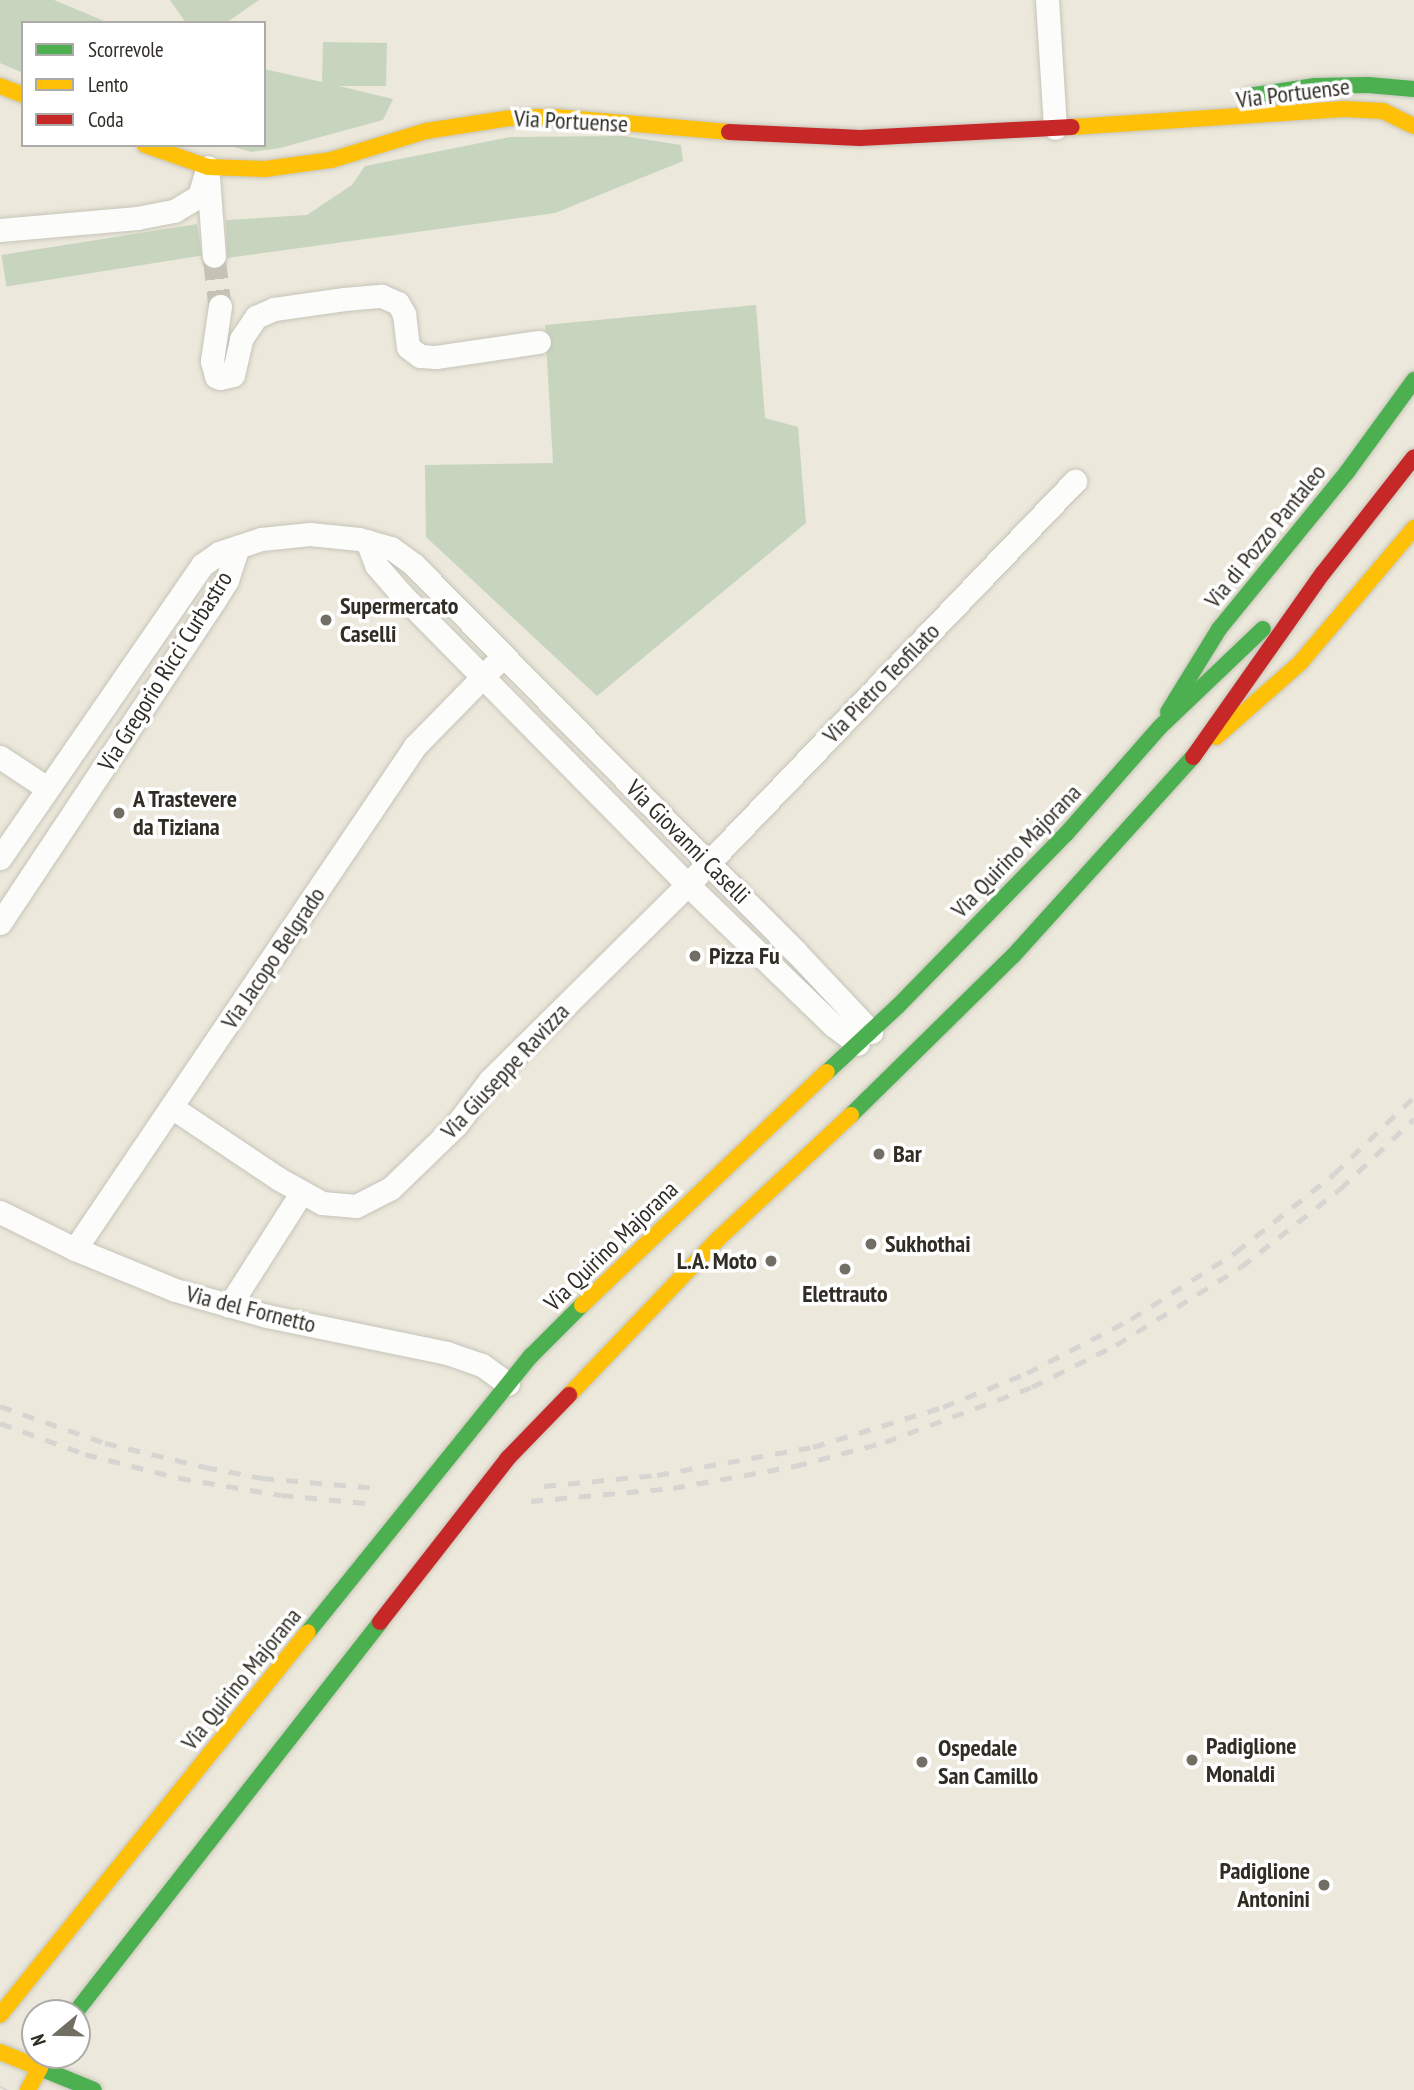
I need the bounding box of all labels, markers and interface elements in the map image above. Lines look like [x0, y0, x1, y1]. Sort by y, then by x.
legend [21, 21, 266, 147]
text: Scorrevole [88, 36, 164, 63]
text: Lento [88, 71, 128, 98]
street label: Via Portuense [1235, 72, 1351, 114]
street label: Via Portuense [513, 104, 629, 138]
text: Coda [88, 106, 124, 133]
street label: Via di Pozzo Pantaleo [1198, 458, 1332, 614]
street label: Via Gregorio Ricci Curbastro [92, 566, 238, 776]
place label: Supermercato Caselli [340, 592, 458, 648]
marker: Supermercato Caselli [318, 612, 334, 628]
street label: Via Pietro Teofilato [816, 617, 946, 749]
street label: Via Giovanni Caselli [620, 774, 756, 910]
street label: Via Quirino Majorana [945, 778, 1087, 924]
place label: A Trastevere da Tiziana [133, 785, 239, 841]
marker: A Trastevere da Tiziana [111, 805, 127, 821]
street label: Via Jacopo Belgrado [215, 882, 331, 1034]
place label: Pizza Fu [709, 942, 780, 970]
marker: Pizza Fu [687, 948, 703, 964]
street label: Via Giuseppe Ravizza [435, 997, 575, 1145]
place label: Bar [893, 1140, 922, 1168]
marker: Bar [871, 1146, 887, 1162]
street label: Via Quirino Majorana [538, 1175, 684, 1317]
place label: Sukhothai [885, 1230, 971, 1258]
marker: Sukhothai [863, 1236, 879, 1252]
place label: L.A. Moto [675, 1247, 757, 1275]
marker: L.A. Moto [763, 1253, 779, 1269]
marker: Elettrauto [837, 1261, 853, 1277]
street label: Via del Fornetto [183, 1279, 319, 1339]
place label: Elettrauto [802, 1280, 888, 1308]
street label: Via Quirino Majorana [175, 1602, 307, 1756]
place label: Padiglione Monaldi [1206, 1732, 1296, 1788]
place label: Ospedale San Camillo [938, 1734, 1038, 1790]
marker: Ospedale San Camillo [912, 1752, 932, 1772]
marker: Padiglione Monaldi [1184, 1752, 1200, 1768]
place label: Padiglione Antonini [1220, 1857, 1310, 1913]
marker: Padiglione Antonini [1316, 1877, 1332, 1893]
north arrow [21, 1999, 91, 2069]
text: N [25, 2031, 51, 2049]

